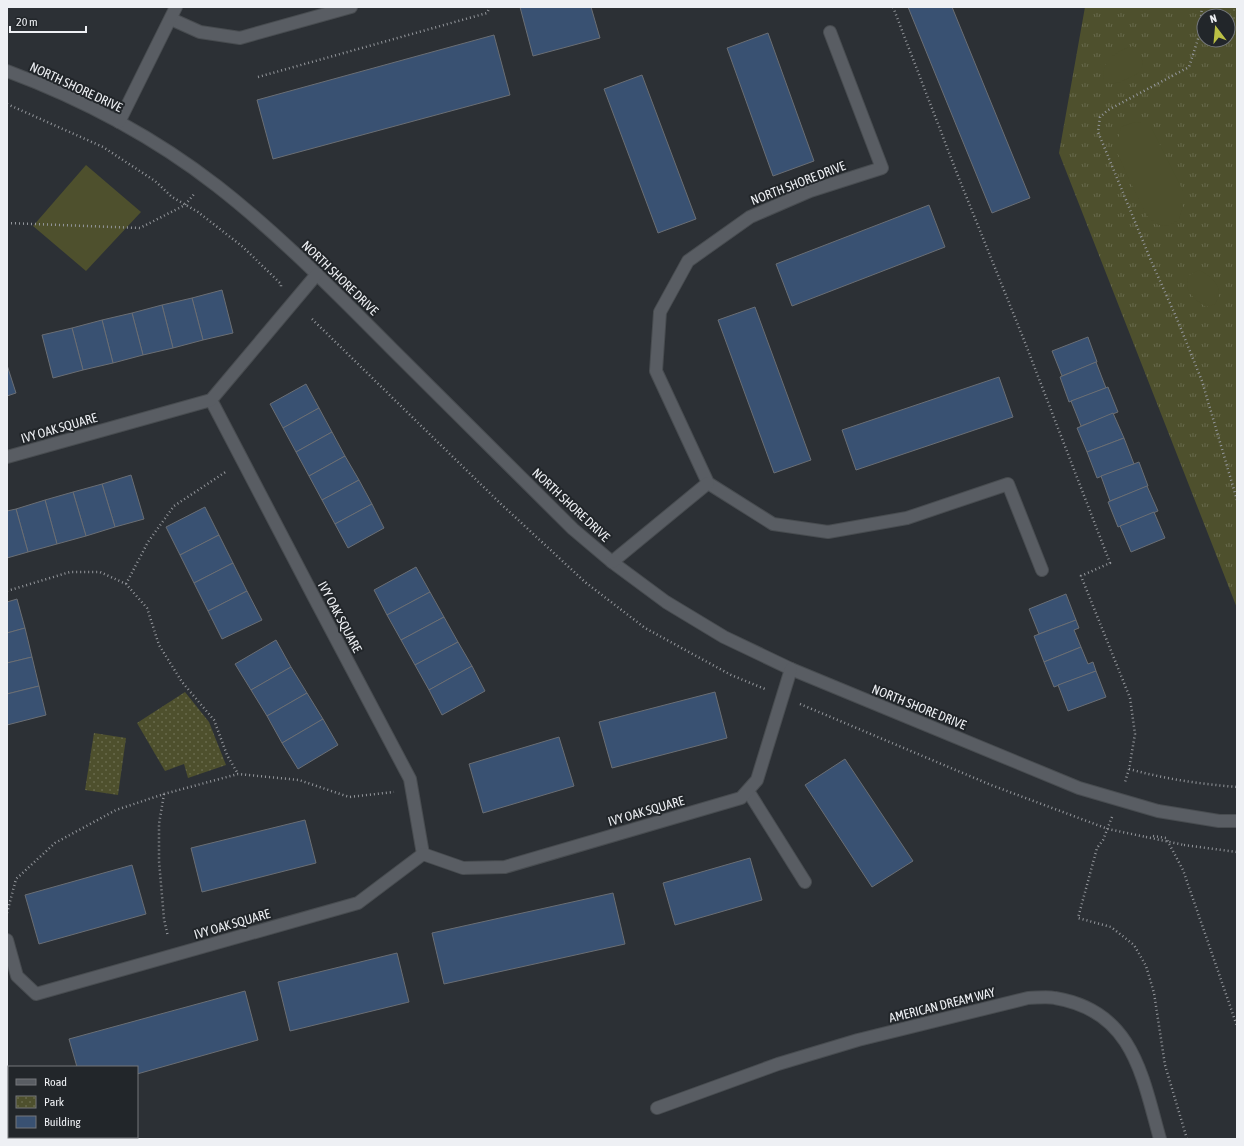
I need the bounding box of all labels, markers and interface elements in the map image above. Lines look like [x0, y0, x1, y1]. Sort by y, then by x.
scale bar [10, 8, 86, 34]
north arrow [1196, 8, 1236, 48]
text: N [1208, 12, 1218, 25]
text: 20 m [16, 15, 38, 29]
street label: NORTH SHORE DRIVE [27, 59, 125, 115]
street label: NORTH SHORE DRIVE [749, 158, 848, 208]
street label: NORTH SHORE DRIVE [299, 238, 382, 319]
street label: IVY OAK SQUARE [19, 410, 99, 446]
street label: NORTH SHORE DRIVE [529, 465, 613, 545]
street label: IVY OAK SQUARE [315, 579, 365, 656]
street label: NORTH SHORE DRIVE [870, 681, 969, 733]
street label: IVY OAK SQUARE [606, 793, 686, 829]
street label: IVY OAK SQUARE [192, 906, 272, 942]
street label: AMERICAN DREAM WAY [887, 984, 997, 1025]
legend [8, 1066, 138, 1138]
text: Road [44, 1075, 67, 1089]
text: Park [44, 1095, 65, 1109]
text: Building [44, 1115, 82, 1129]

